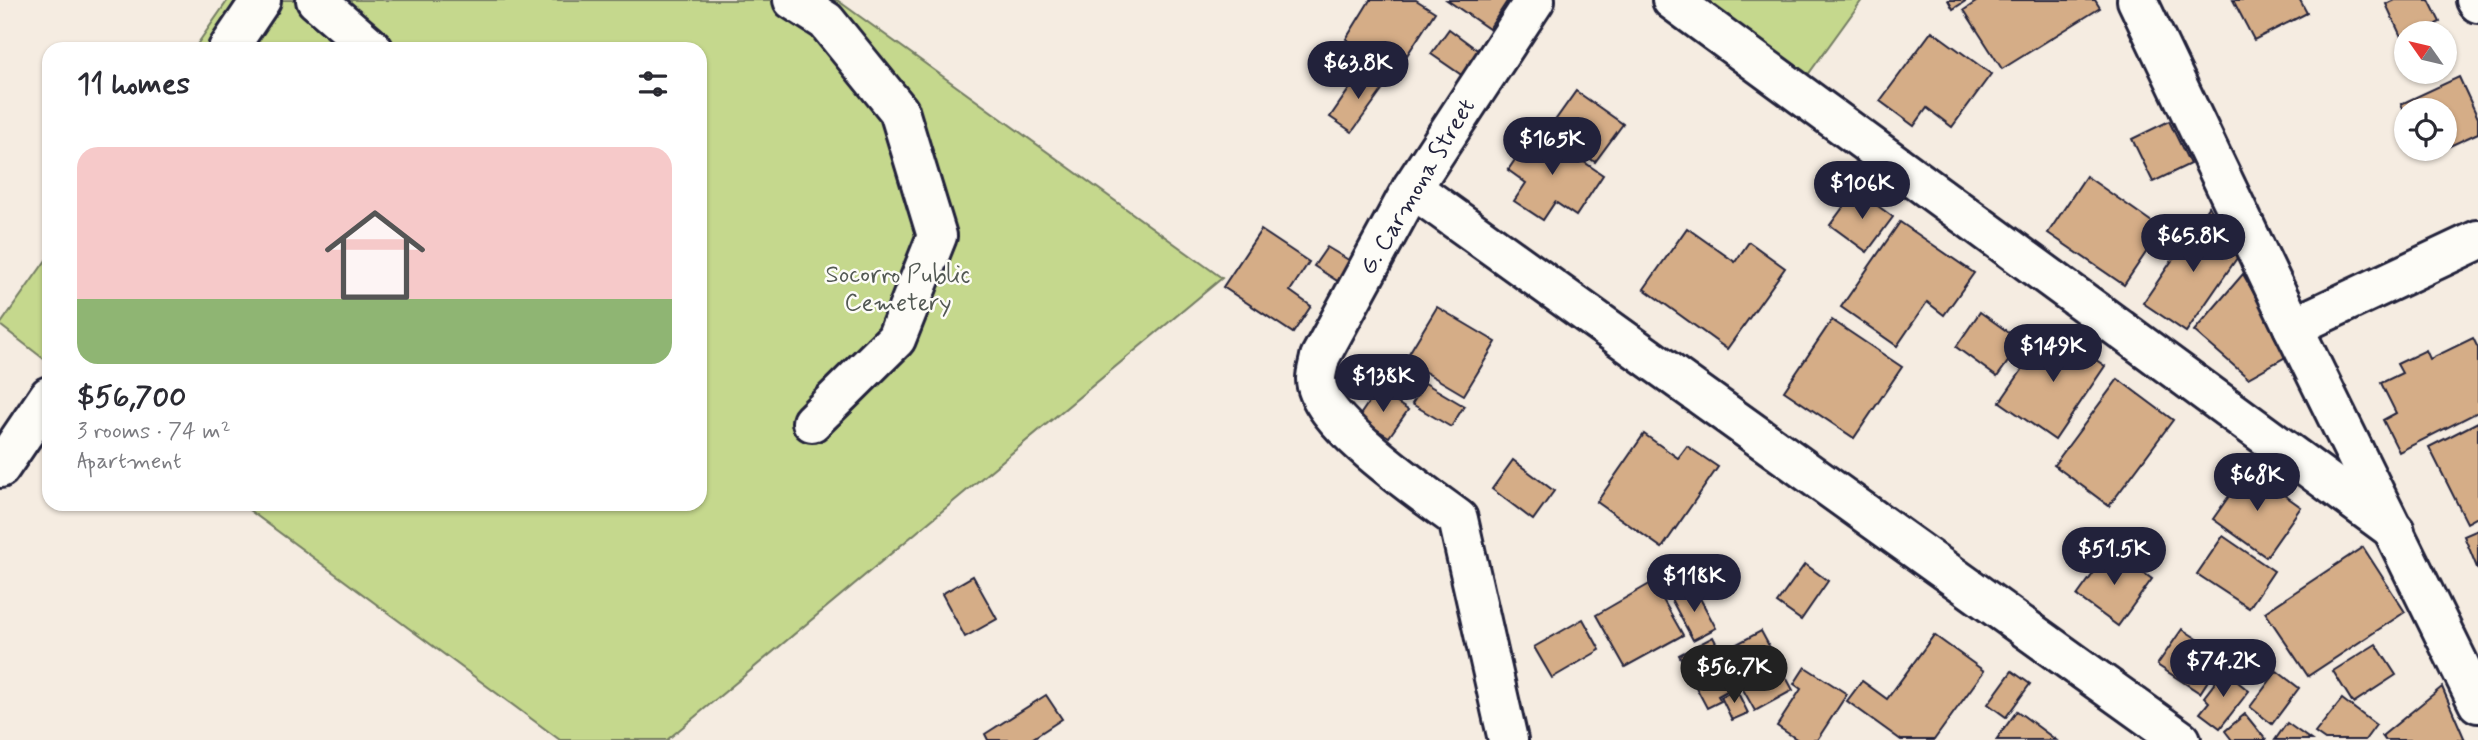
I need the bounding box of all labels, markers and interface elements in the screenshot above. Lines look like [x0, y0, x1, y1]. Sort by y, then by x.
north arrow [2394, 21, 2457, 84]
map controls [2394, 21, 2457, 161]
pin: $63.8K [1301, 42, 1415, 101]
text: $63.8K [1323, 49, 1393, 79]
text: 11 homes [77, 65, 190, 104]
icon: filters [634, 65, 672, 103]
street label: G. Carmona Street [1353, 93, 1483, 281]
button: locate [2394, 98, 2457, 161]
pin: $165K [1503, 118, 1601, 177]
text: $165K [1519, 125, 1585, 155]
pin: $106K [1813, 162, 1911, 221]
text: $106K [1830, 169, 1894, 199]
icon: home [312, 192, 438, 318]
pin: $65.8K [2136, 215, 2250, 274]
text: $65.8K [2157, 222, 2229, 252]
park label: Socorro Public Cemetery [826, 260, 971, 319]
pin: $149K [2004, 324, 2102, 384]
text: $149K [2020, 332, 2086, 362]
pin: $138K [1334, 354, 1432, 414]
text: $138K [1352, 362, 1414, 392]
text: $56,700 [77, 378, 186, 417]
text: 3 rooms · 74 m² [77, 417, 231, 447]
text: Apartment [77, 447, 182, 477]
pin: $68K [2216, 454, 2298, 513]
text: $68K [2230, 461, 2284, 491]
pin: $51.5K [2057, 528, 2171, 587]
text: $51.5K [2078, 535, 2150, 565]
pin: $118K [1645, 554, 1743, 614]
text: $118K [1663, 562, 1725, 592]
pin: $74.2K [2166, 640, 2280, 699]
pin: $56.7K [1677, 646, 1791, 705]
text: $74.2K [2186, 647, 2260, 677]
text: $56.7K [1696, 653, 1772, 683]

